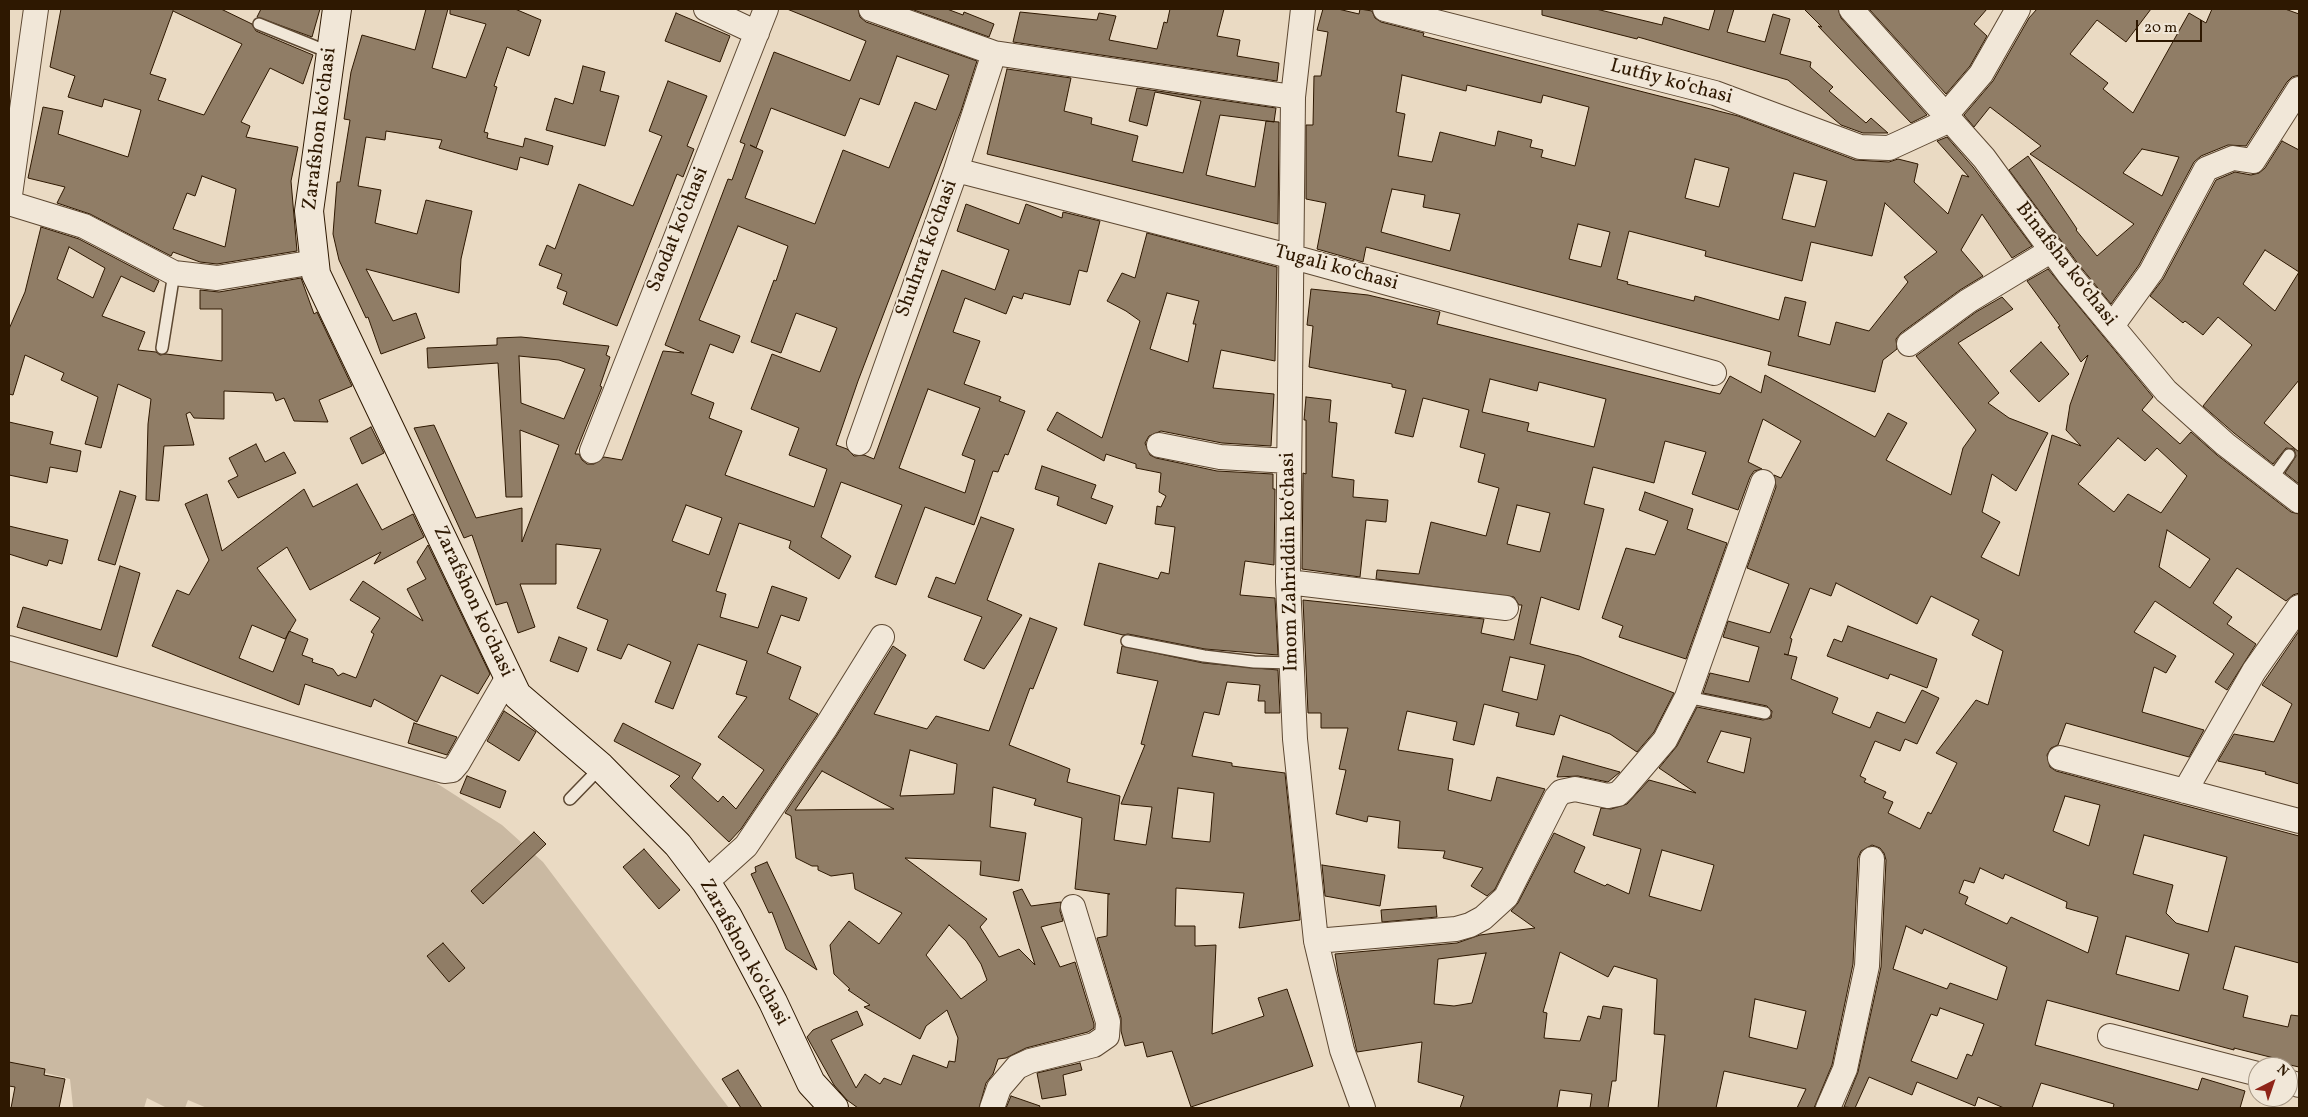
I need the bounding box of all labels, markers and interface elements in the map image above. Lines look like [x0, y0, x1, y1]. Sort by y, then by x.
scale bar [2138, 10, 2204, 42]
text: 20 m [2144, 18, 2177, 39]
street label: Zarafshon koʻchasi [299, 46, 343, 212]
street label: Lutfiy koʻchasi [1607, 55, 1735, 111]
street label: Saodat koʻchasi [643, 164, 715, 296]
street label: Shuhrat koʻchasi [892, 177, 964, 321]
street label: Binafsha koʻchasi [2009, 198, 2121, 332]
street label: Tugali koʻchasi [1271, 241, 1401, 297]
street label: Imom Zahriddin koʻchasi [1277, 452, 1305, 672]
street label: Zarafshon koʻchasi [426, 523, 518, 681]
street label: Zarafshon koʻchasi [693, 875, 793, 1031]
north arrow [2248, 1057, 2298, 1107]
text: N [2272, 1061, 2293, 1082]

